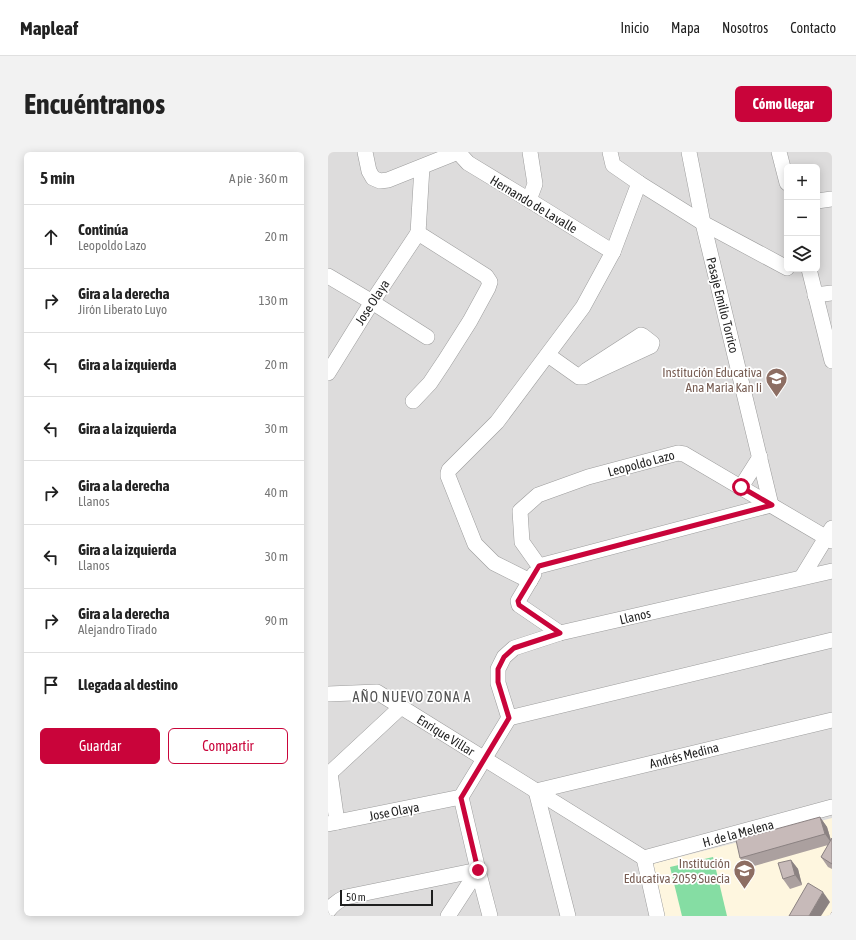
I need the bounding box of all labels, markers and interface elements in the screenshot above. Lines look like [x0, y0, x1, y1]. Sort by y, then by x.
text: Mapleaf [20, 17, 78, 39]
text: Inicio [620, 20, 649, 36]
text: Mapa [671, 20, 700, 36]
text: Nosotros [722, 20, 768, 36]
text: Contacto [790, 20, 836, 36]
button: Cómo llegar [735, 86, 832, 122]
text: Encuéntranos [24, 88, 165, 120]
map controls [784, 164, 820, 272]
button: + [784, 164, 820, 200]
text: 5 min [40, 168, 75, 188]
text: A pie · 360 m [229, 171, 288, 186]
street label: Hernando de Lavalle [488, 173, 580, 236]
button: − [784, 200, 820, 236]
text: Continúa [78, 221, 128, 238]
icon: ahead [40, 226, 62, 248]
text: 20 m [265, 229, 288, 244]
button: layers [784, 236, 820, 272]
text: Leopoldo Lazo [78, 238, 146, 253]
street label: Pasaje Emilio Torrico [703, 256, 742, 355]
street label: Jose Olaya [352, 277, 393, 328]
text: Gira a la derecha [78, 285, 169, 302]
icon: right [40, 290, 62, 312]
text: 130 m [259, 293, 288, 308]
text: Jirón Liberato Luyo [78, 302, 167, 317]
icon: left [40, 354, 62, 376]
text: Gira a la izquierda [78, 356, 176, 373]
text: 20 m [265, 357, 288, 372]
place label: Institución Educativa Ana Maria Kan Ii [662, 365, 762, 395]
school or university icon: Institución Educativa Ana Maria Kan Ii [764, 366, 790, 399]
icon: left [40, 418, 62, 440]
text: Gira a la izquierda [78, 420, 176, 437]
text: 30 m [265, 421, 288, 436]
street label: Leopoldo Lazo [606, 447, 676, 480]
text: Gira a la derecha [78, 477, 169, 494]
route start [732, 478, 750, 496]
icon: right [40, 482, 62, 504]
text: 40 m [265, 485, 288, 500]
text: Llanos [78, 494, 110, 509]
text: Gira a la izquierda [78, 541, 176, 558]
icon: left [40, 546, 62, 568]
text: 30 m [265, 549, 288, 564]
text: Llanos [78, 558, 110, 573]
text: Gira a la derecha [78, 605, 169, 622]
street label: Llanos [618, 606, 653, 627]
icon: right [40, 610, 62, 632]
text: 90 m [265, 613, 288, 628]
text: Alejandro Tirado [78, 622, 157, 637]
icon: arrive [40, 674, 62, 696]
text: Llegada al destino [78, 676, 178, 693]
district label: AÑO NUEVO ZONA A [353, 689, 471, 705]
street label: Enrique Villar [414, 712, 477, 759]
button: Guardar [40, 728, 160, 764]
button: Compartir [168, 728, 288, 764]
street label: Andrés Medina [648, 740, 720, 771]
street label: Jose Olaya [368, 799, 421, 824]
street label: H. de la Melena [701, 817, 775, 850]
place label: Institución Educativa 2059 Suecia [624, 856, 730, 886]
school or university icon: Institución Educativa 2059 Suecia [732, 857, 758, 890]
route end [469, 861, 487, 879]
scale bar [340, 888, 433, 907]
text: 50 m [346, 891, 366, 903]

